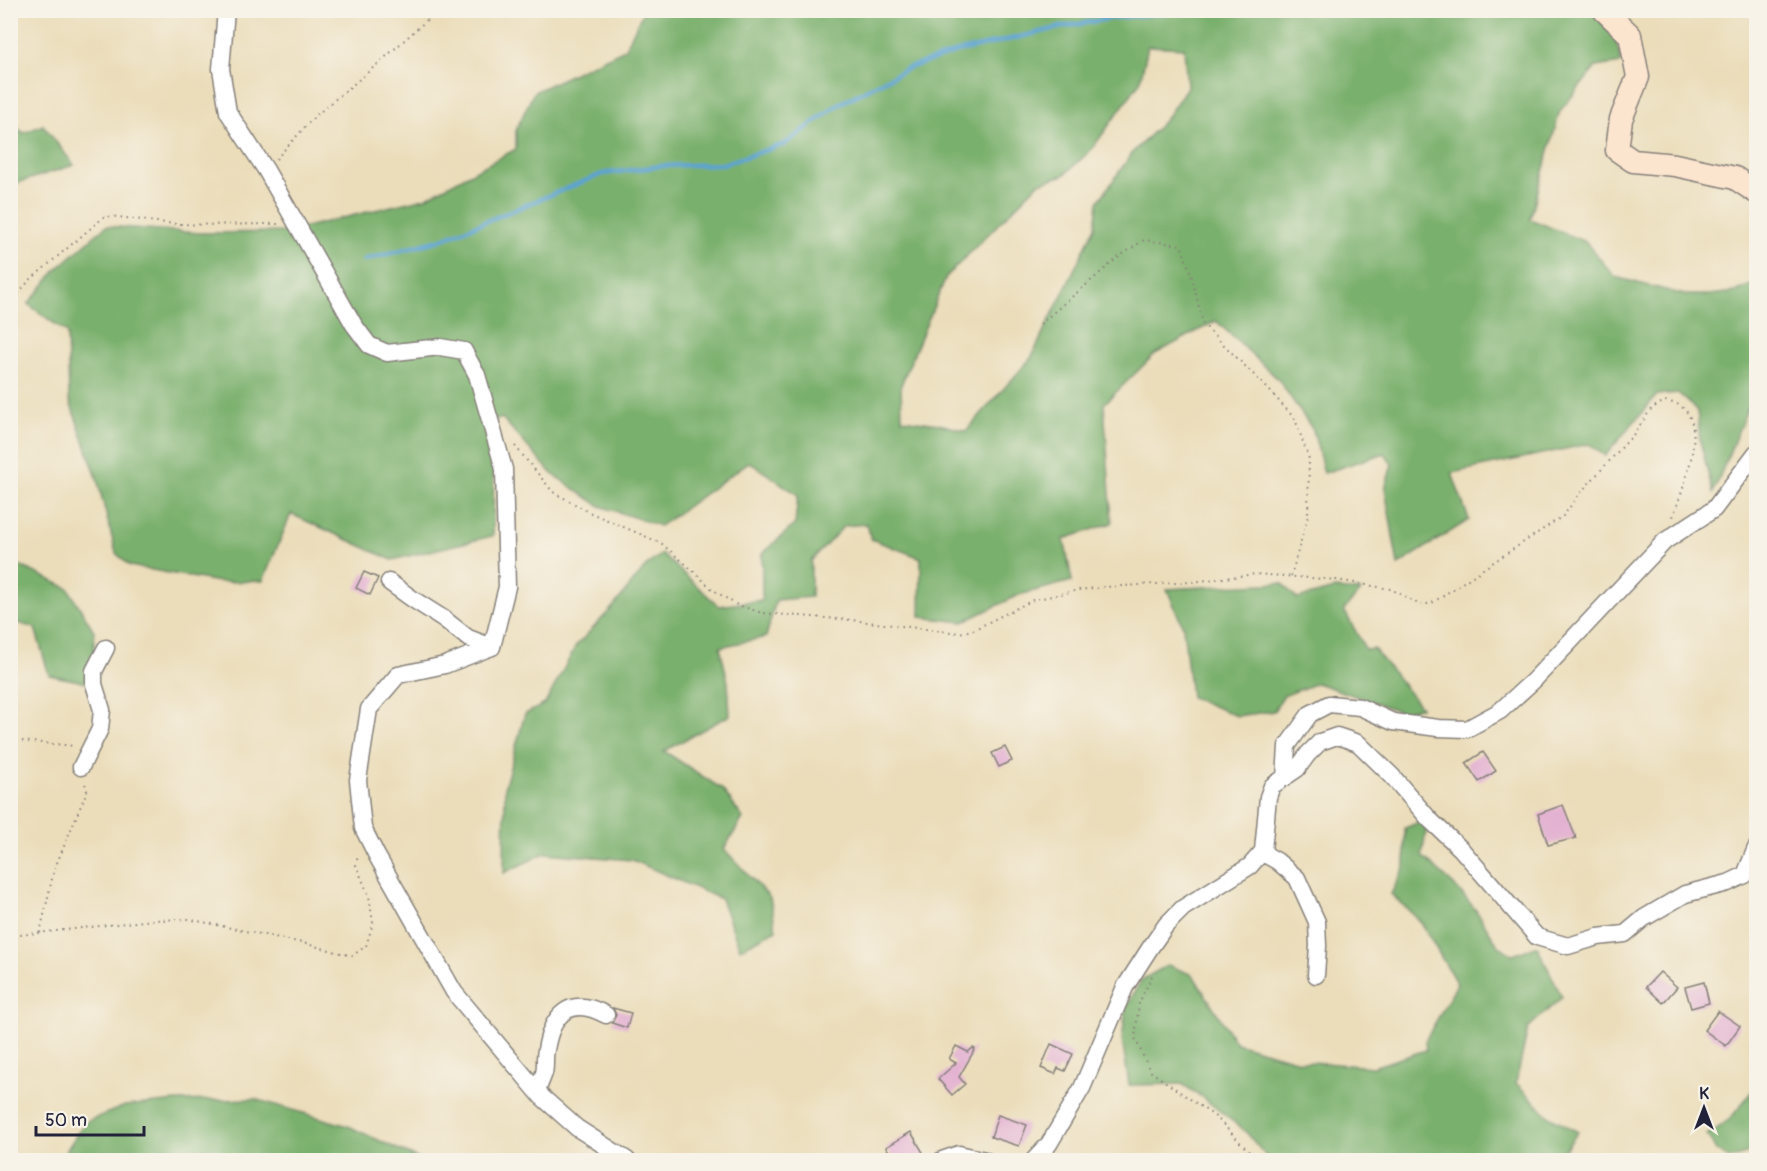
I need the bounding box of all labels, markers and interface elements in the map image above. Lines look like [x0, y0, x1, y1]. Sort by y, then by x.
north arrow [1674, 1078, 1734, 1138]
text: K [1699, 1084, 1709, 1104]
scale bar [36, 1099, 144, 1137]
text: 50 m [45, 1109, 87, 1132]

